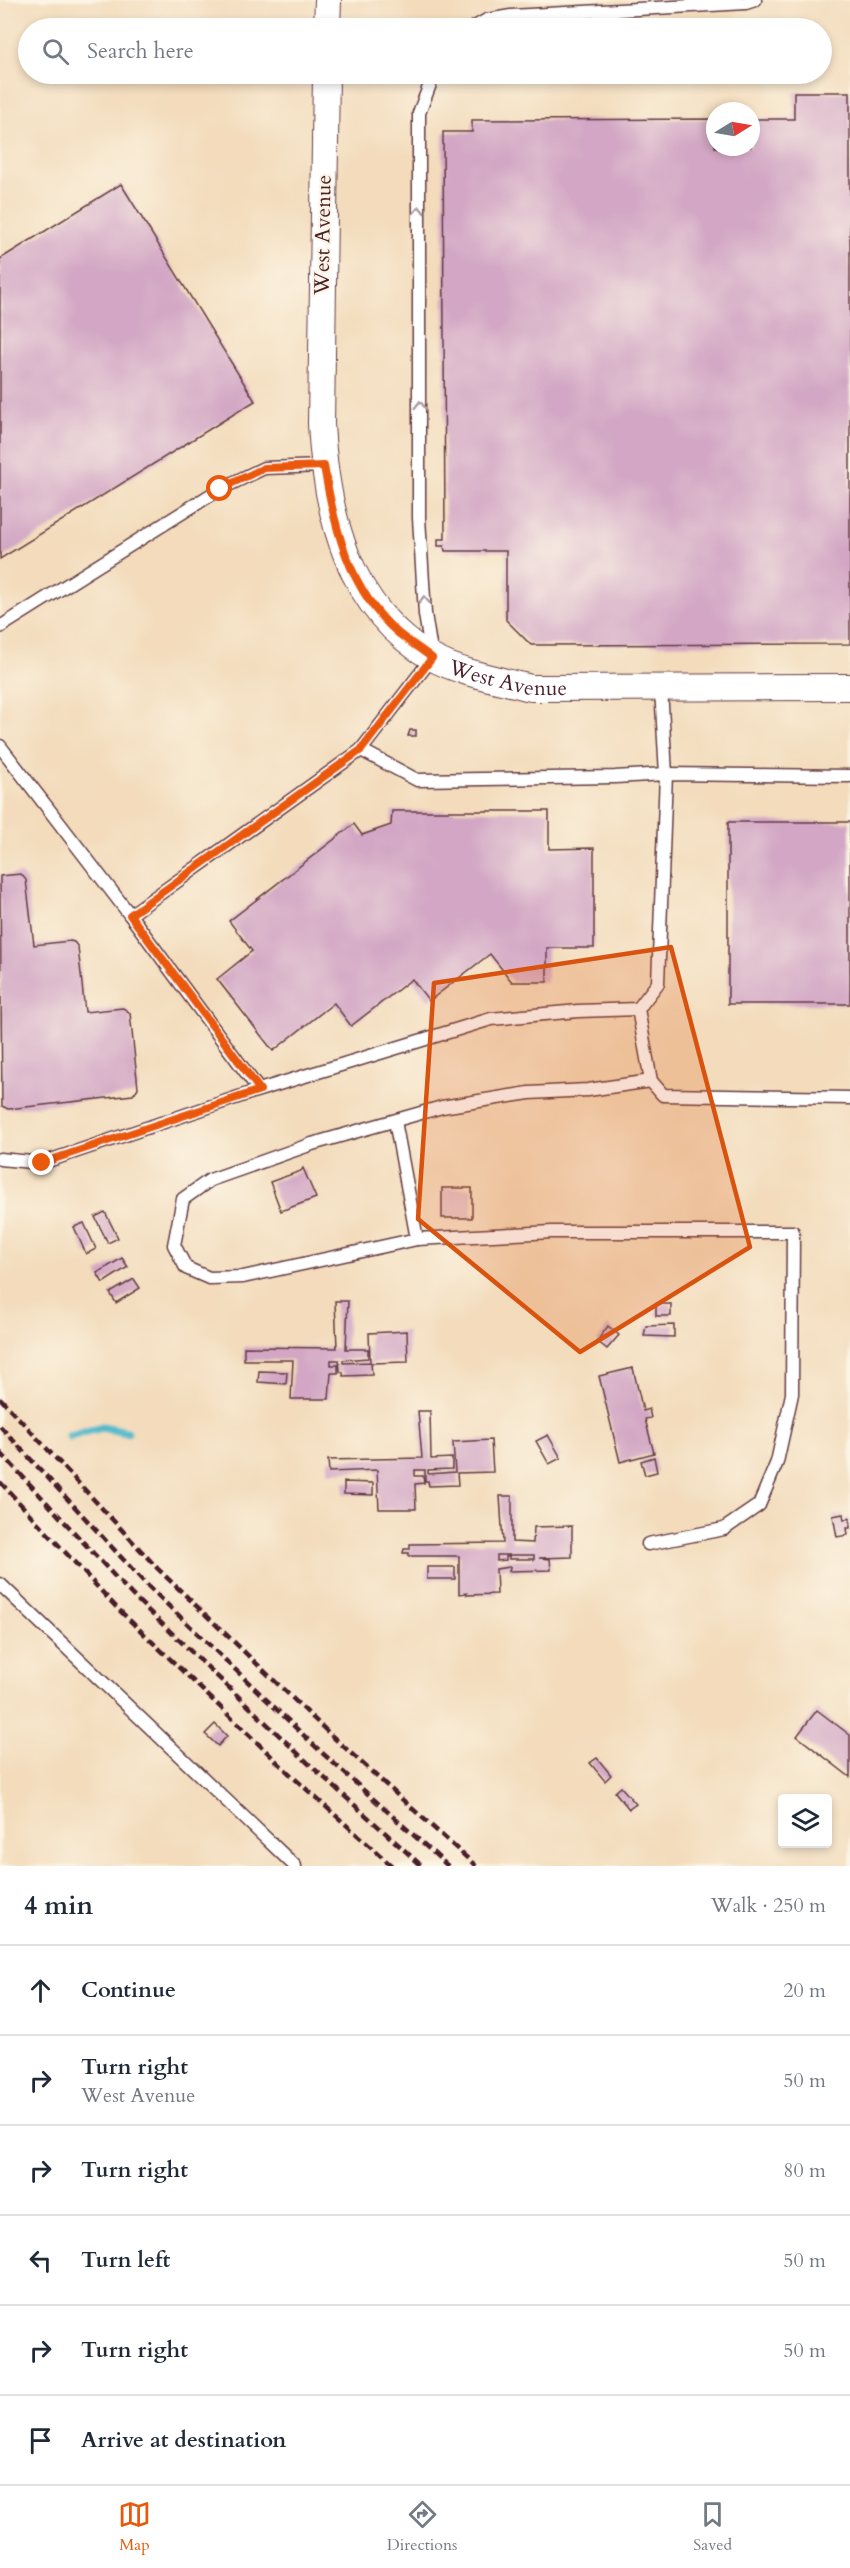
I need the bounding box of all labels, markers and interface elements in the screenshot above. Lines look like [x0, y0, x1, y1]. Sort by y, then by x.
search box [18, 18, 832, 84]
icon: search [39, 35, 72, 68]
text: Search here [87, 36, 194, 66]
north arrow [706, 102, 760, 156]
street label: West Avenue [307, 175, 339, 296]
one-way arrow [413, 205, 425, 214]
one-way arrow [414, 400, 426, 409]
route start [206, 475, 232, 501]
one-way arrow [417, 595, 430, 604]
street label: West Avenue [444, 652, 567, 703]
route end [28, 1149, 54, 1175]
map controls [778, 1794, 832, 1848]
button: layers [778, 1794, 832, 1848]
text: 4 min [24, 1888, 93, 1923]
text: Walk · 250 m [711, 1892, 826, 1919]
icon: ahead [24, 1974, 57, 2007]
text: Continue [81, 1975, 176, 2005]
text: 20 m [783, 1977, 826, 2004]
text: Turn right [81, 2052, 188, 2082]
icon: right [24, 2064, 57, 2097]
text: 50 m [783, 2067, 826, 2094]
text: West Avenue [81, 2082, 195, 2109]
icon: right [24, 2154, 57, 2187]
text: Turn right [81, 2155, 188, 2185]
text: 80 m [783, 2157, 826, 2184]
icon: left [24, 2244, 57, 2277]
text: Turn left [81, 2245, 170, 2275]
text: 50 m [783, 2247, 826, 2274]
icon: right [24, 2334, 57, 2367]
text: Turn right [81, 2335, 188, 2365]
text: 50 m [783, 2337, 826, 2364]
icon: arrive [24, 2424, 57, 2457]
text: Arrive at destination [81, 2425, 286, 2455]
tab: Map [118, 2498, 151, 2556]
tab: Directions [387, 2498, 457, 2556]
tab: Saved [693, 2498, 732, 2556]

